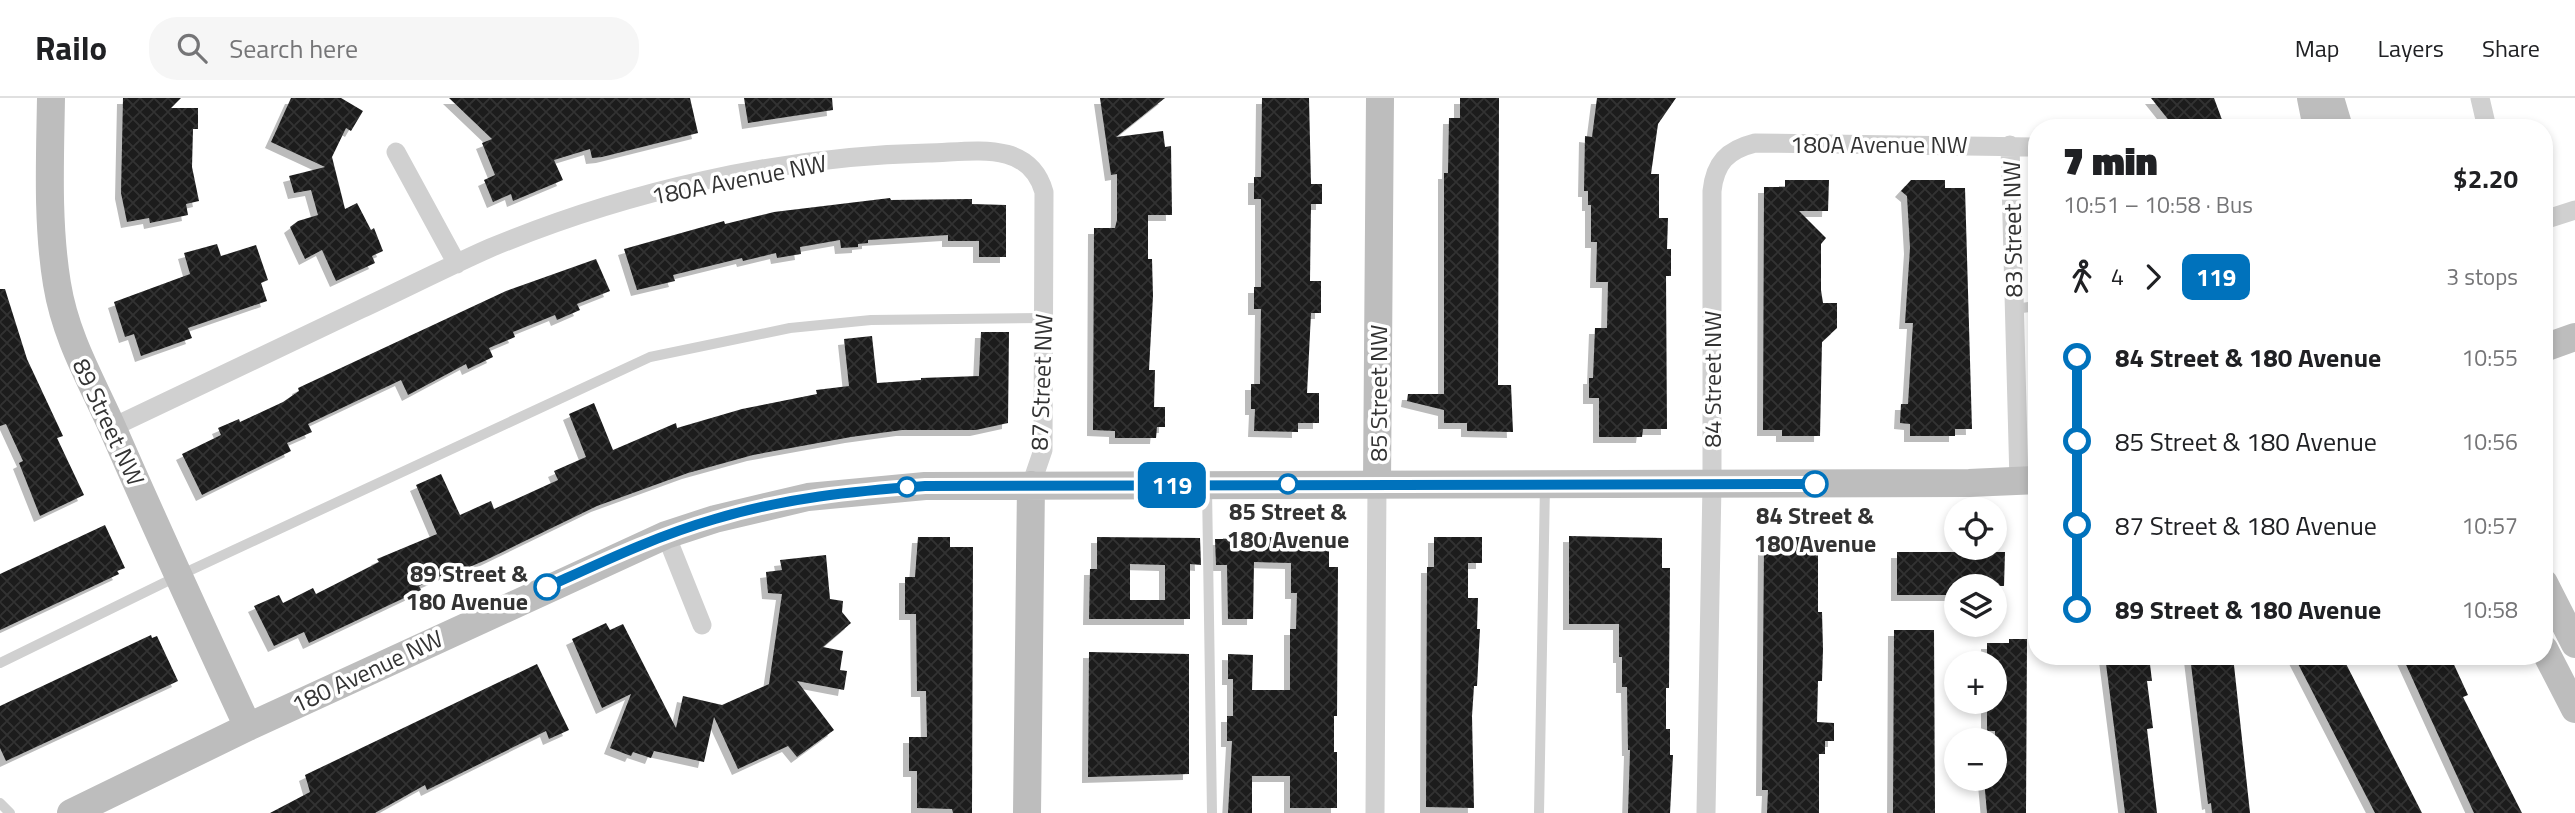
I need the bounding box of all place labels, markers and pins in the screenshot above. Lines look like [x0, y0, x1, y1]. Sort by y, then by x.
marker: 84 Street & 180 Avenue [1802, 471, 1828, 497]
marker: 85 Street & 180 Avenue [1278, 474, 1298, 494]
unlabelled marker [897, 477, 917, 497]
place label: 85 Street & 180 Avenue [1227, 493, 1349, 557]
place label: 84 Street & 180 Avenue [1754, 497, 1876, 561]
place label: 89 Street & 180 Avenue [405, 555, 528, 619]
marker: 89 Street & 180 Avenue [534, 574, 560, 600]

